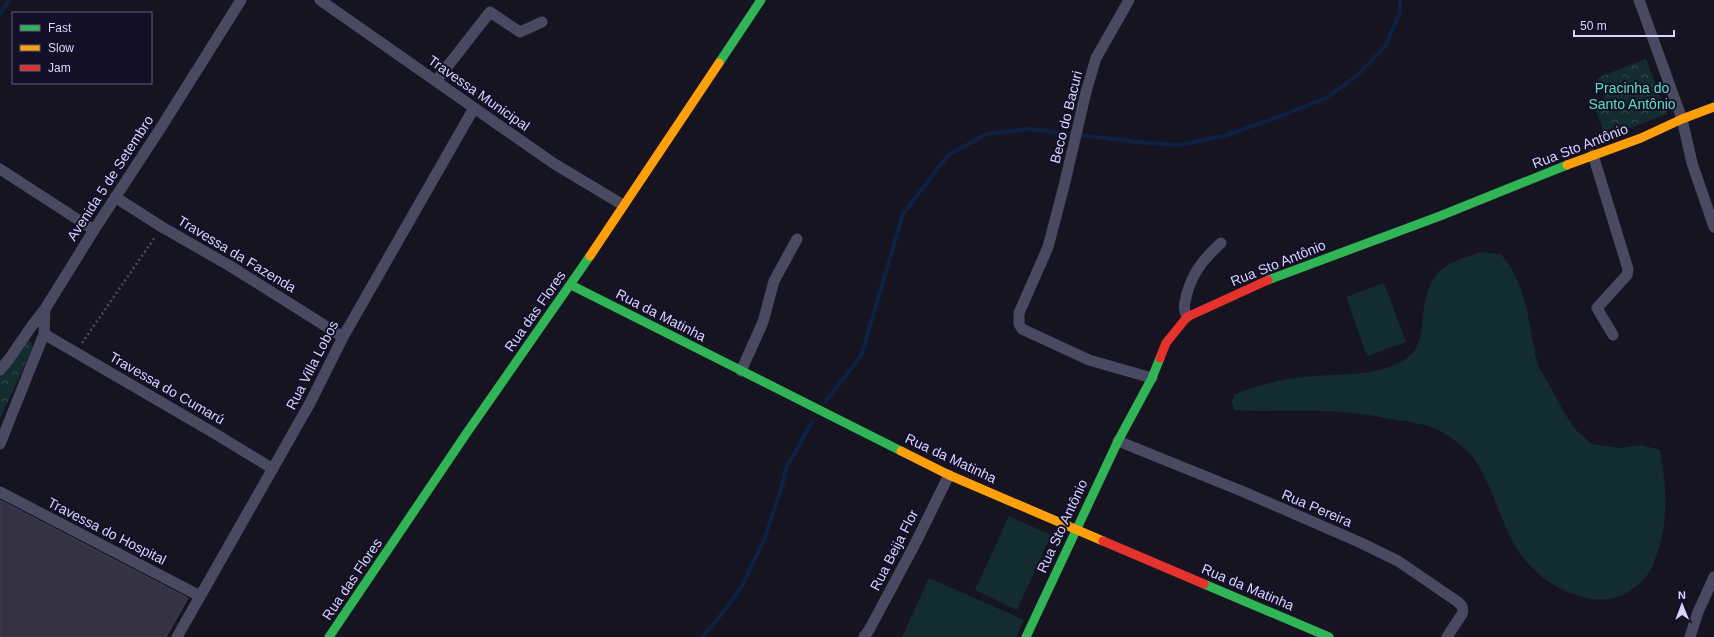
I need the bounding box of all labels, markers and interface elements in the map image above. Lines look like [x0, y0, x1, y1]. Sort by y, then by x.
legend [12, 12, 152, 84]
scale bar [1574, 12, 1674, 38]
text: 50 m [1580, 19, 1607, 33]
text: Fast [48, 21, 72, 35]
text: Slow [48, 41, 74, 55]
street label: Travessa Municipal [425, 52, 533, 134]
text: Jam [48, 61, 71, 75]
street label: Beco do Bacuri [1047, 69, 1085, 165]
park label: Pracinha do Santo Antônio [1588, 80, 1676, 112]
street label: Avenida 5 de Setembro [64, 112, 157, 244]
street label: Rua Sto Antônio [1530, 120, 1630, 172]
street label: Travessa da Fazenda [175, 212, 299, 296]
street label: Rua Sto Antônio [1228, 237, 1328, 289]
street label: Rua das Flores [501, 268, 569, 354]
street label: Rua da Matinha [613, 285, 709, 345]
street label: Rua Villa Lobos [283, 318, 341, 412]
street label: Travessa do Cumarú [107, 349, 227, 427]
street label: Rua da Matinha [903, 430, 999, 486]
street label: Rua Sto Antônio [1033, 477, 1091, 575]
street label: Rua Pereira [1279, 486, 1355, 530]
street label: Travessa do Hospital [45, 494, 169, 568]
street label: Rua Beija Flor [867, 507, 921, 593]
street label: Rua das Flores [319, 535, 385, 623]
street label: Rua da Matinha [1199, 560, 1297, 614]
north arrow [1662, 585, 1702, 625]
text: N [1678, 589, 1686, 601]

